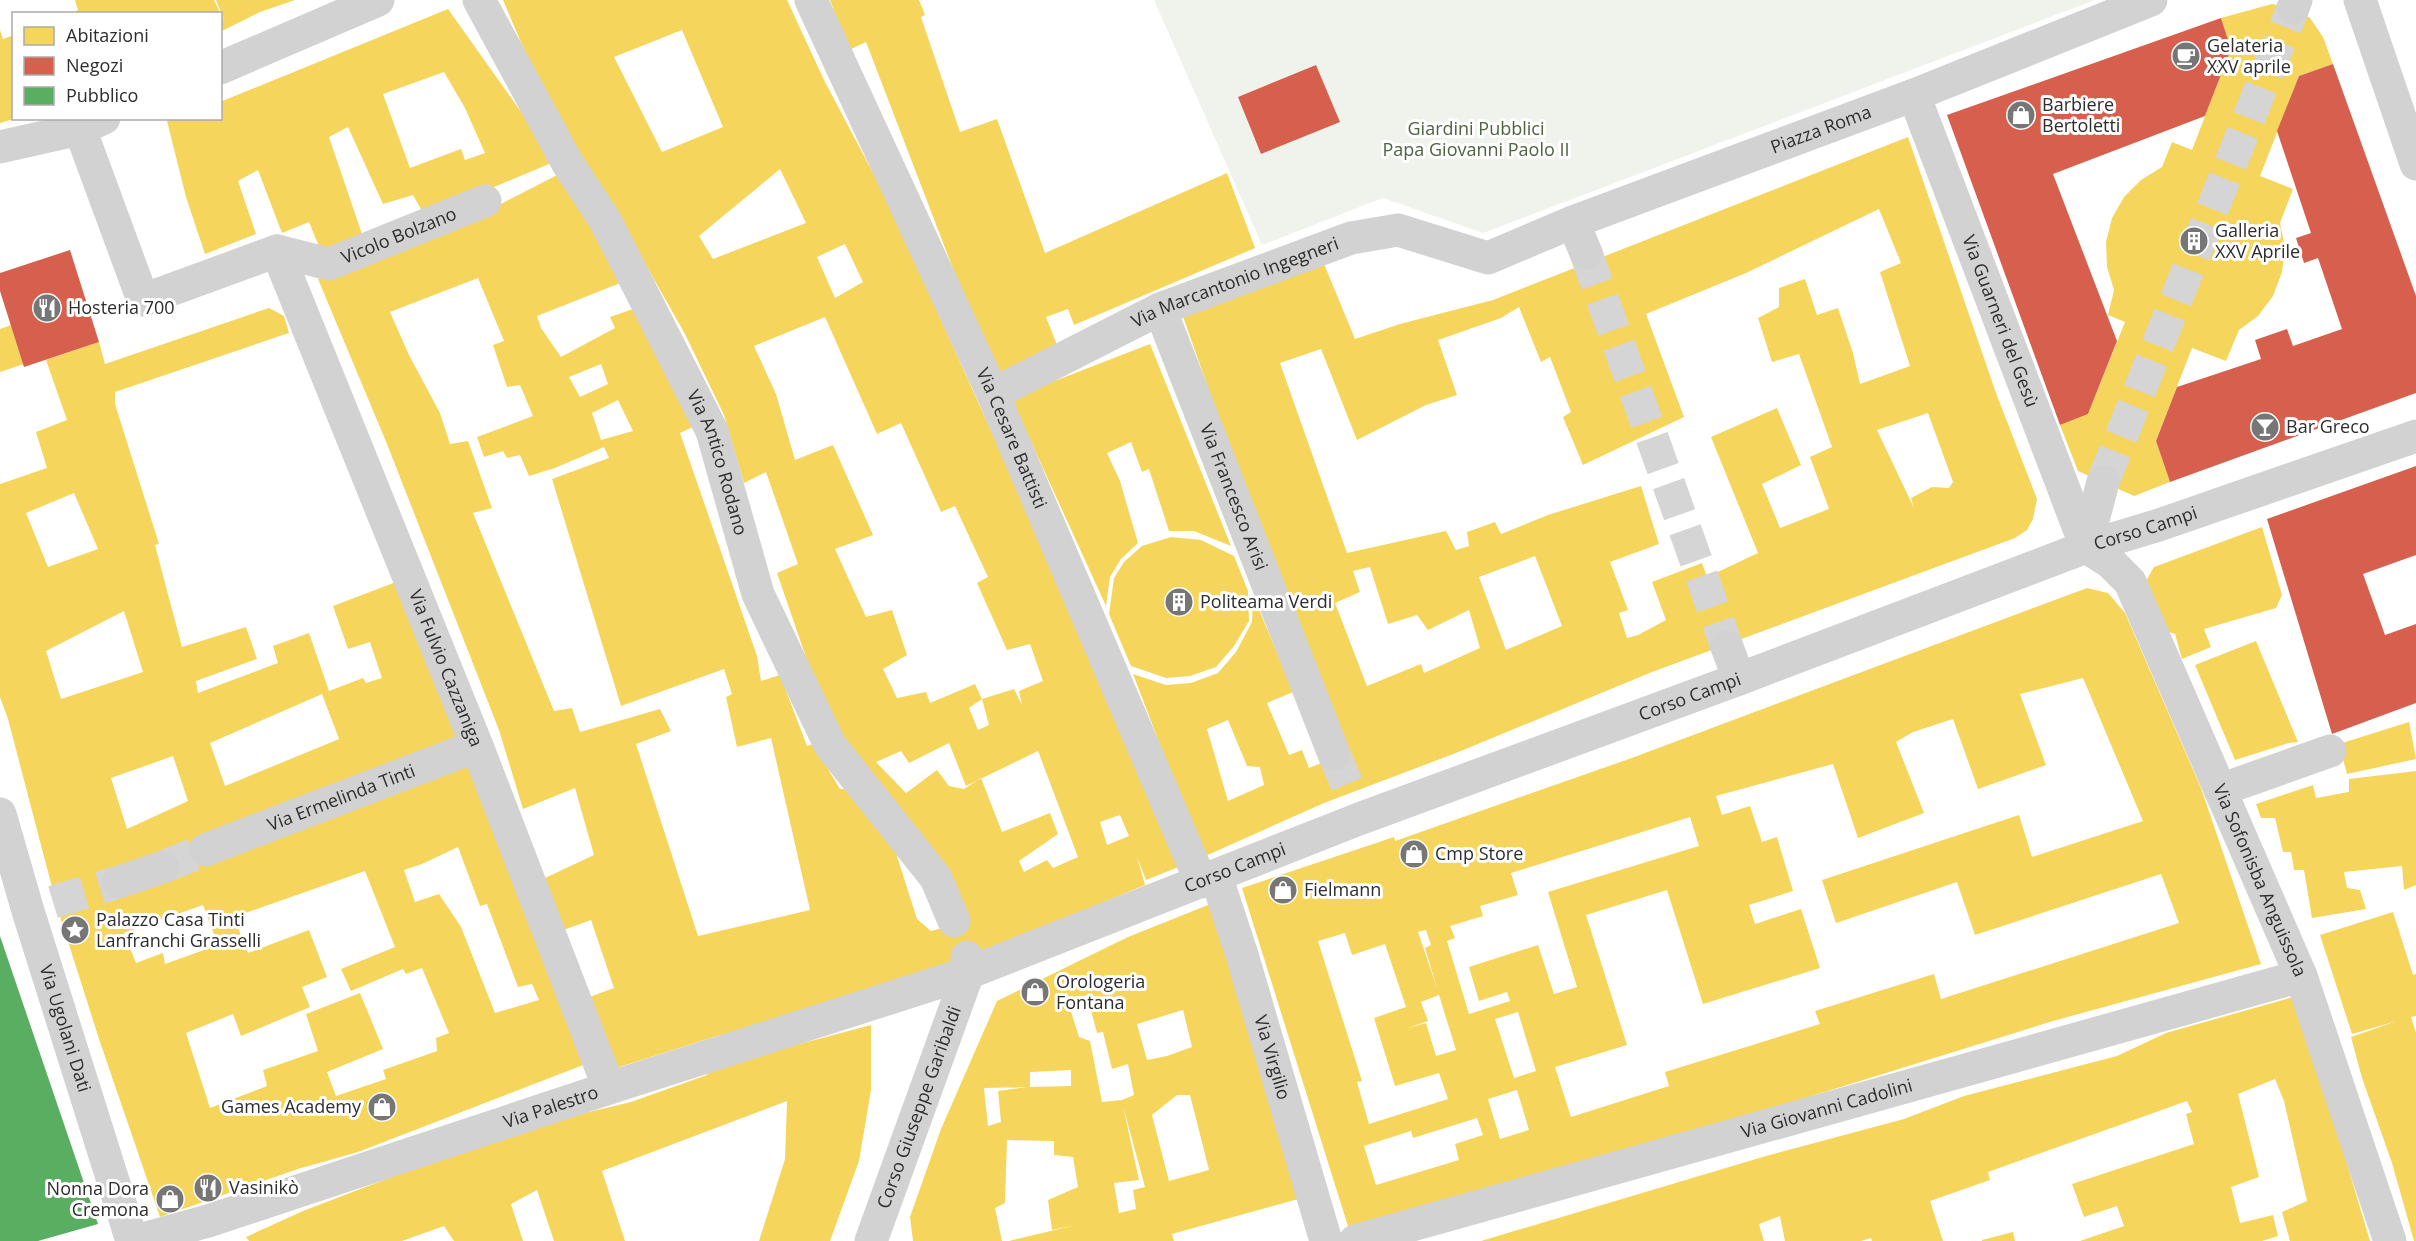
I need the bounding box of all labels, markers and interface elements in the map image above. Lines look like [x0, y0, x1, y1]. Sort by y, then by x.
legend [12, 12, 222, 120]
text: Abitazioni [66, 23, 149, 47]
place label: Gelateria XXV aprile [2207, 33, 2291, 78]
cafe icon: Gelateria XXV aprile [2170, 40, 2202, 72]
text: Negozi [66, 53, 123, 77]
text: Pubblico [66, 83, 138, 107]
place label: Barbiere Bertoletti [2042, 92, 2120, 137]
street label: Piazza Roma [1767, 99, 1874, 158]
shop icon: Barbiere Bertoletti [2005, 99, 2037, 131]
park label: Giardini Pubblici Papa Giovanni Paolo II [1382, 116, 1570, 161]
street label: Vicolo Bolzano [337, 201, 460, 269]
place label: Galleria XXV Aprile [2215, 218, 2300, 263]
building icon: Galleria XXV Aprile [2178, 225, 2210, 257]
street label: Via Marcantonio Ingegneri [1127, 231, 1342, 333]
street label: Via Guarneri del Gesù [1957, 231, 2045, 410]
restaurant icon: Hosteria 700 [31, 292, 63, 324]
place label: Hosteria 700 [68, 295, 175, 319]
street label: Via Cesare Battisti [972, 364, 1053, 512]
street label: Via Antico Rodano [682, 385, 754, 538]
bar icon: Bar Greco [2249, 411, 2281, 443]
place label: Bar Greco [2286, 414, 2370, 438]
street label: Via Francesco Arisi [1195, 420, 1274, 574]
street label: Corso Campi [2091, 500, 2200, 555]
street label: Via Fulvio Cazzaniga [404, 586, 489, 750]
building icon: Politeama Verdi [1163, 586, 1195, 618]
place label: Politeama Verdi [1200, 589, 1332, 613]
street label: Corso Campi [1635, 666, 1744, 726]
street label: Via Ermelinda Tinti [264, 758, 418, 836]
street label: Via Sofonisba Anguissola [2208, 780, 2313, 980]
street label: Corso Campi [1180, 836, 1289, 898]
shop icon: Cmp Store [1398, 838, 1430, 870]
place label: Cmp Store [1435, 841, 1523, 865]
shop icon: Fielmann [1267, 874, 1299, 906]
place label: Fielmann [1304, 877, 1381, 901]
place label: Palazzo Casa Tinti Lanfranchi Grasselli [96, 907, 261, 952]
place icon: Palazzo Casa Tinti Lanfranchi Grasselli [59, 914, 91, 946]
street label: Via Ugolani Dati [35, 961, 97, 1095]
place label: Orologeria Fontana [1056, 969, 1145, 1014]
shop icon: Orologeria Fontana [1019, 976, 1051, 1008]
street label: Corso Giuseppe Garibaldi [871, 1002, 966, 1212]
street label: Via Virgilio [1249, 1012, 1297, 1102]
street label: Via Giovanni Cadolini [1738, 1072, 1915, 1143]
street label: Via Palestro [500, 1079, 601, 1133]
shop icon: Games Academy [366, 1091, 398, 1123]
place label: Games Academy [221, 1094, 362, 1118]
restaurant icon: Vasinikò [192, 1172, 224, 1204]
place label: Vasinikò [229, 1175, 299, 1199]
place label: Nonna Dora Cremona [47, 1176, 149, 1221]
shop icon: Nonna Dora Cremona [154, 1183, 186, 1215]

